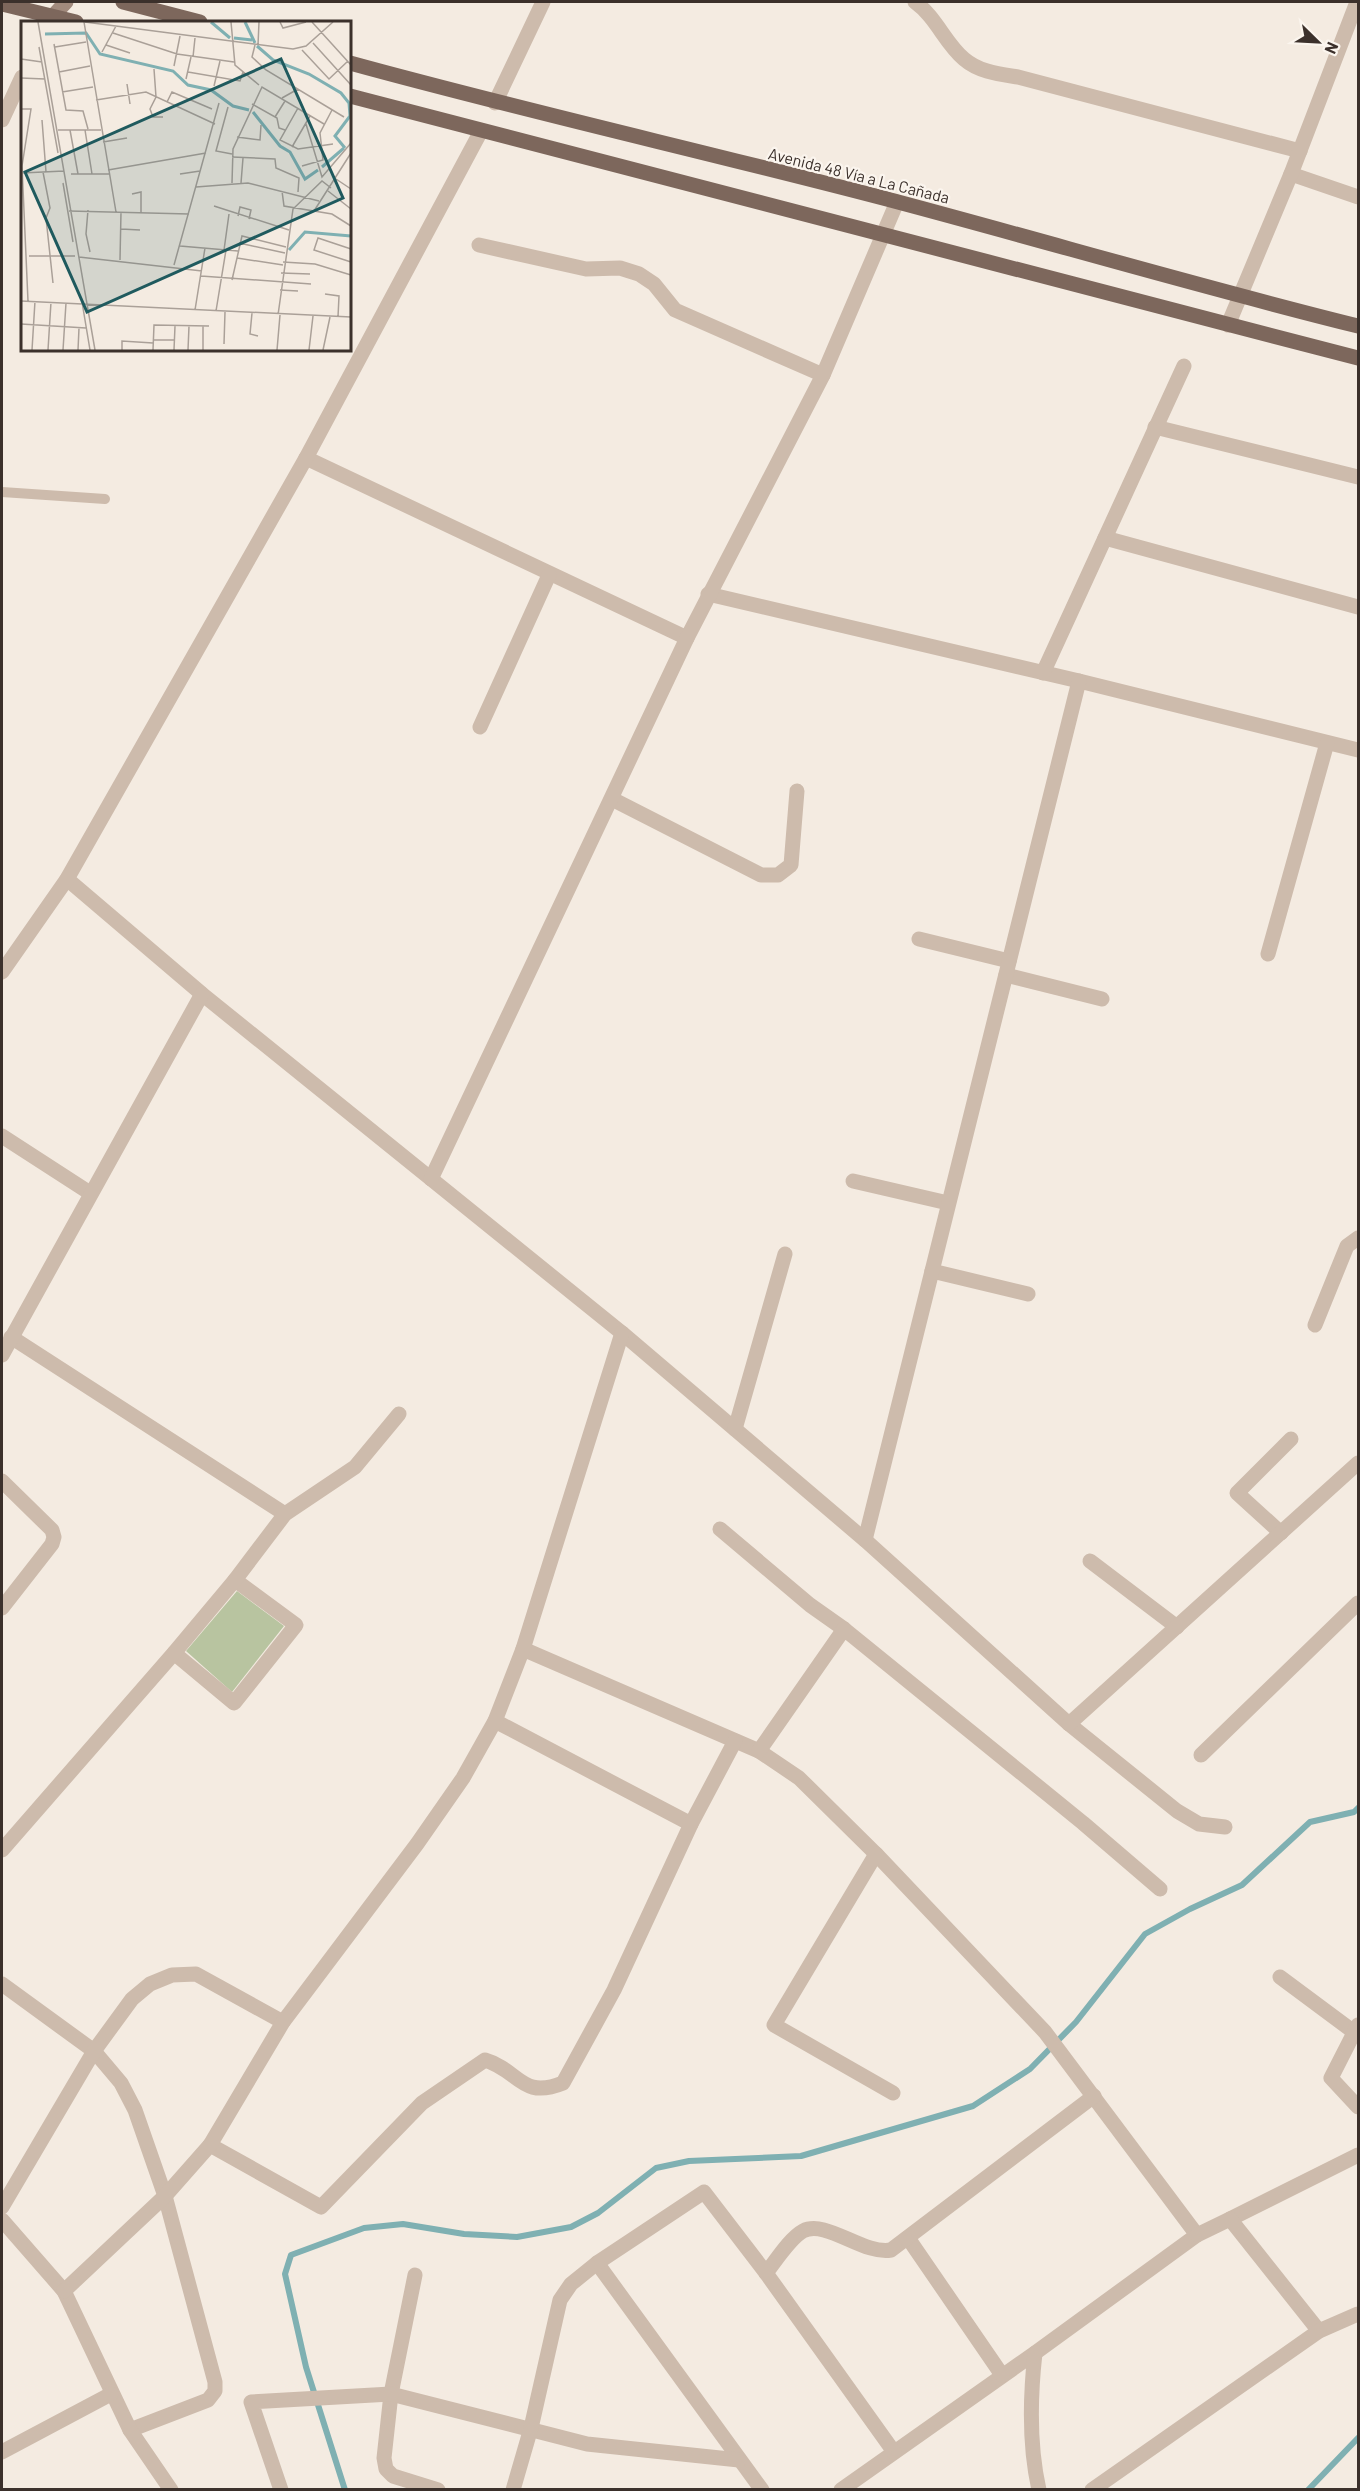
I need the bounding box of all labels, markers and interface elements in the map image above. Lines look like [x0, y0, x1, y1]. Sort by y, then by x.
north arrow [1288, 12, 1348, 72]
inset map [21, 21, 351, 351]
text: N [1321, 40, 1343, 57]
street label: Avenida 48 Vía a La Cañada [767, 143, 951, 207]

